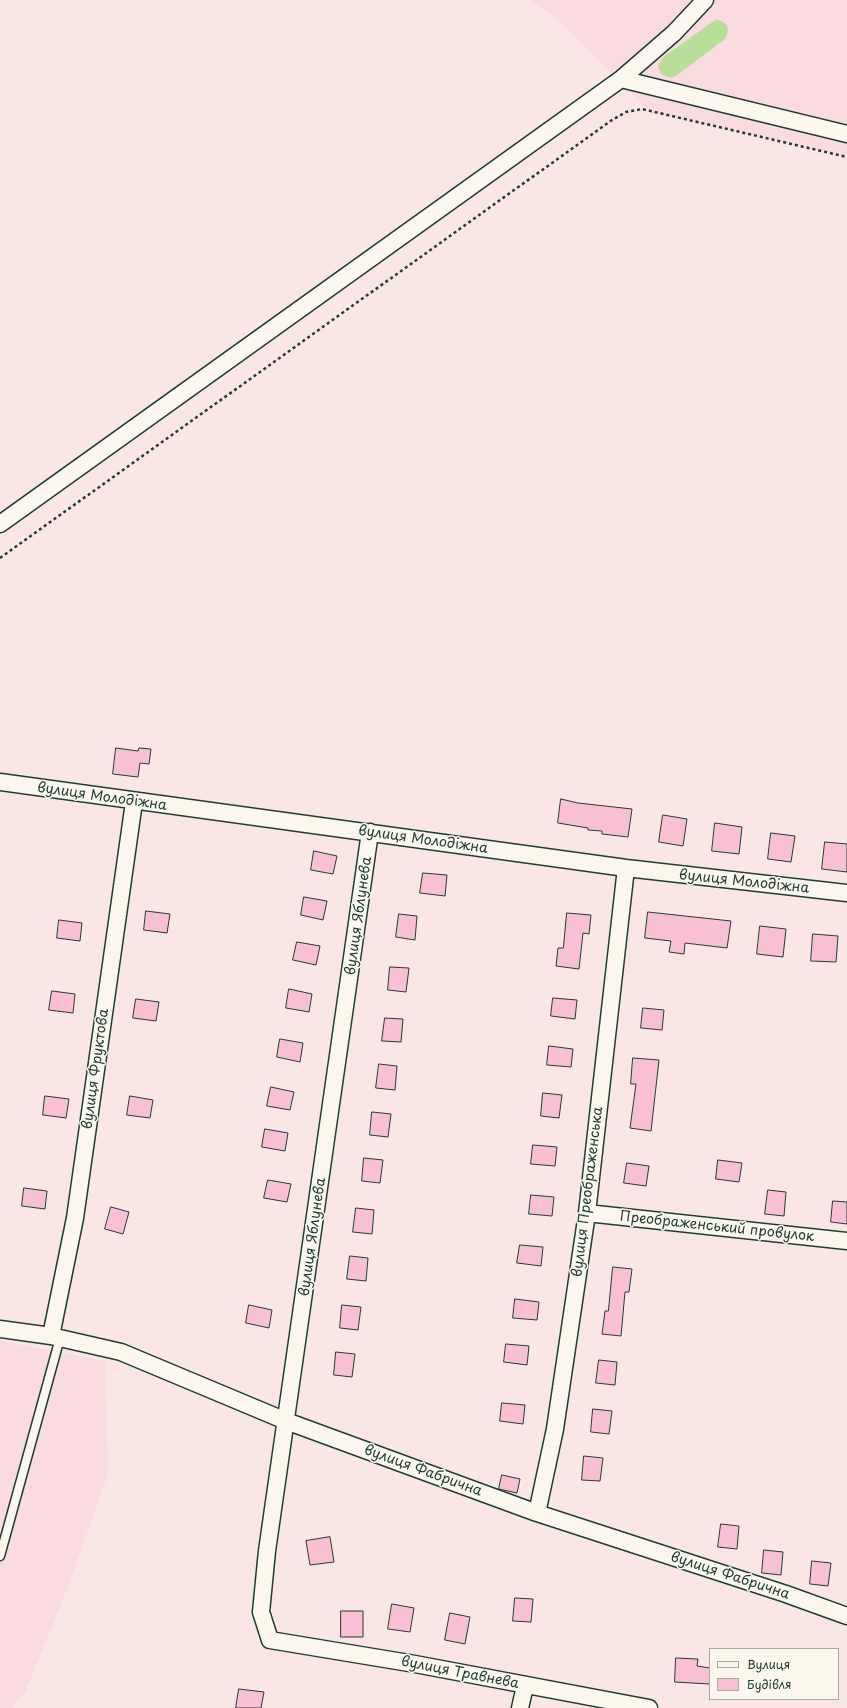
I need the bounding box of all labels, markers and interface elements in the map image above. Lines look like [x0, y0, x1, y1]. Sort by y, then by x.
street label: вулиця Молодіжна [36, 780, 168, 814]
street label: вулиця Молодіжна [357, 823, 489, 857]
street label: вулиця Яблунева [342, 856, 376, 976]
street label: вулиця Молодіжна [678, 867, 810, 897]
street label: вулиця Фруктова [79, 1008, 113, 1130]
street label: вулиця Преображенська [569, 1106, 607, 1278]
street label: вулиця Яблунева [296, 1177, 330, 1297]
street label: Преображенський провулок [619, 1208, 815, 1246]
street label: вулиця Фабрична [362, 1442, 484, 1500]
street label: вулиця Фабрична [668, 1549, 792, 1603]
legend [709, 1648, 839, 1700]
street label: вулиця Травнева [400, 1653, 520, 1693]
text: Вулиця [747, 1655, 790, 1673]
text: Будівля [747, 1675, 792, 1693]

